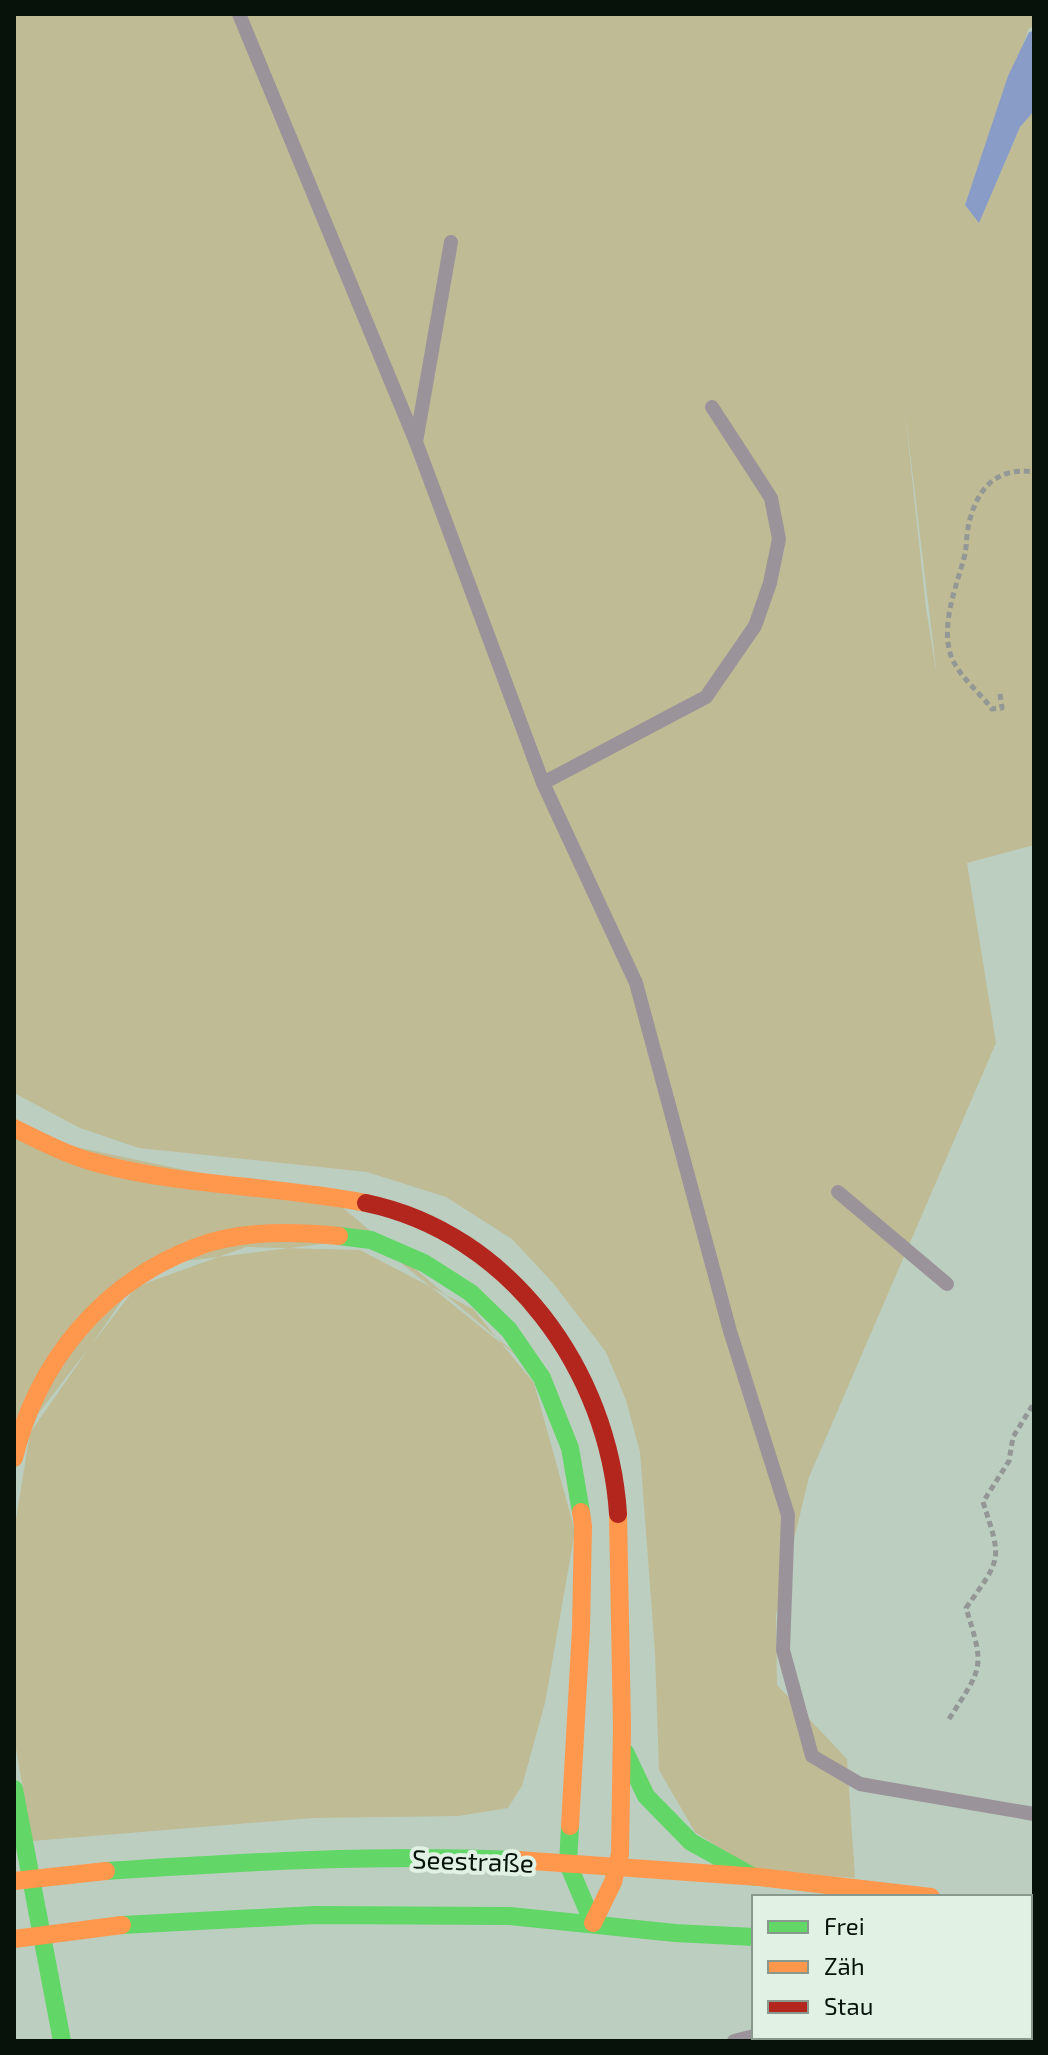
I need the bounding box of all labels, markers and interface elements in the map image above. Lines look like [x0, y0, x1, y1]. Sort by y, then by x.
street label: Seestraße [412, 1842, 534, 1878]
legend [752, 1895, 1032, 2039]
text: Frei [824, 1911, 865, 1940]
text: Zäh [824, 1951, 865, 1980]
text: Stau [824, 1991, 873, 2020]

